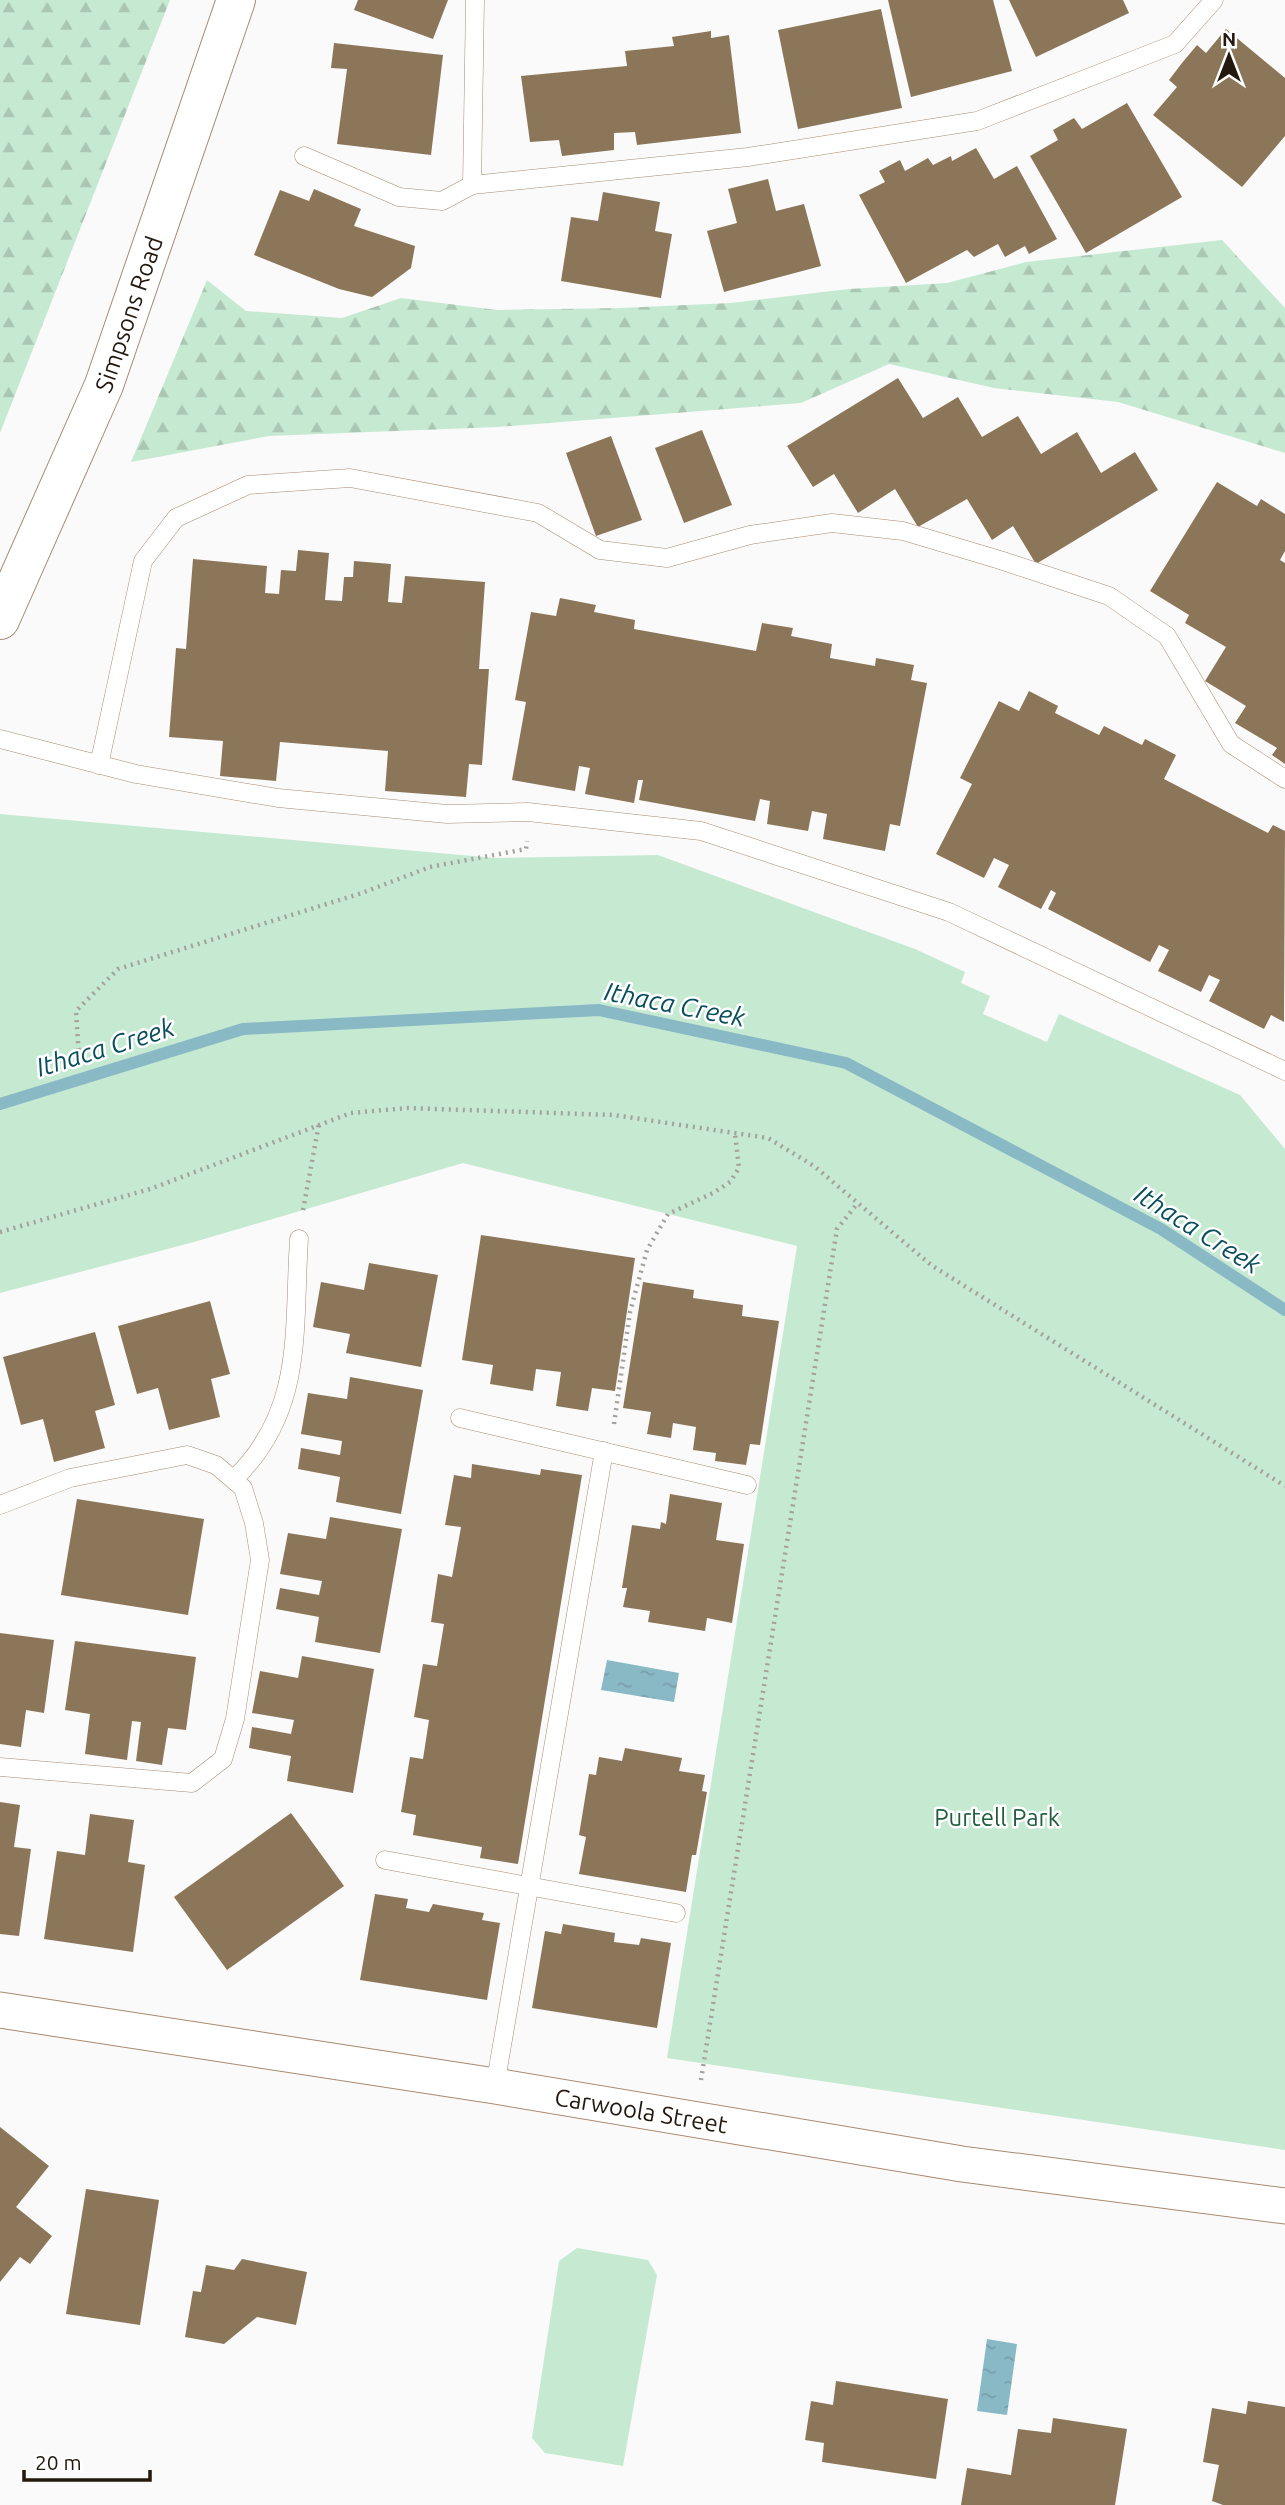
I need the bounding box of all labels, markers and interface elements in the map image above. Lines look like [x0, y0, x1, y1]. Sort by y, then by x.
north arrow [1194, 21, 1264, 91]
text: N [1222, 28, 1236, 50]
street label: Simpsons Road [89, 233, 167, 396]
water label: Ithaca Creek [602, 976, 749, 1032]
water label: Ithaca Creek [32, 1012, 178, 1082]
water label: Ithaca Creek [1130, 1179, 1267, 1280]
park label: Purtell Park [934, 1804, 1060, 1831]
street label: Carwoola Street [553, 2083, 730, 2138]
scale bar [24, 2438, 150, 2482]
text: 20 m [35, 2450, 82, 2474]

